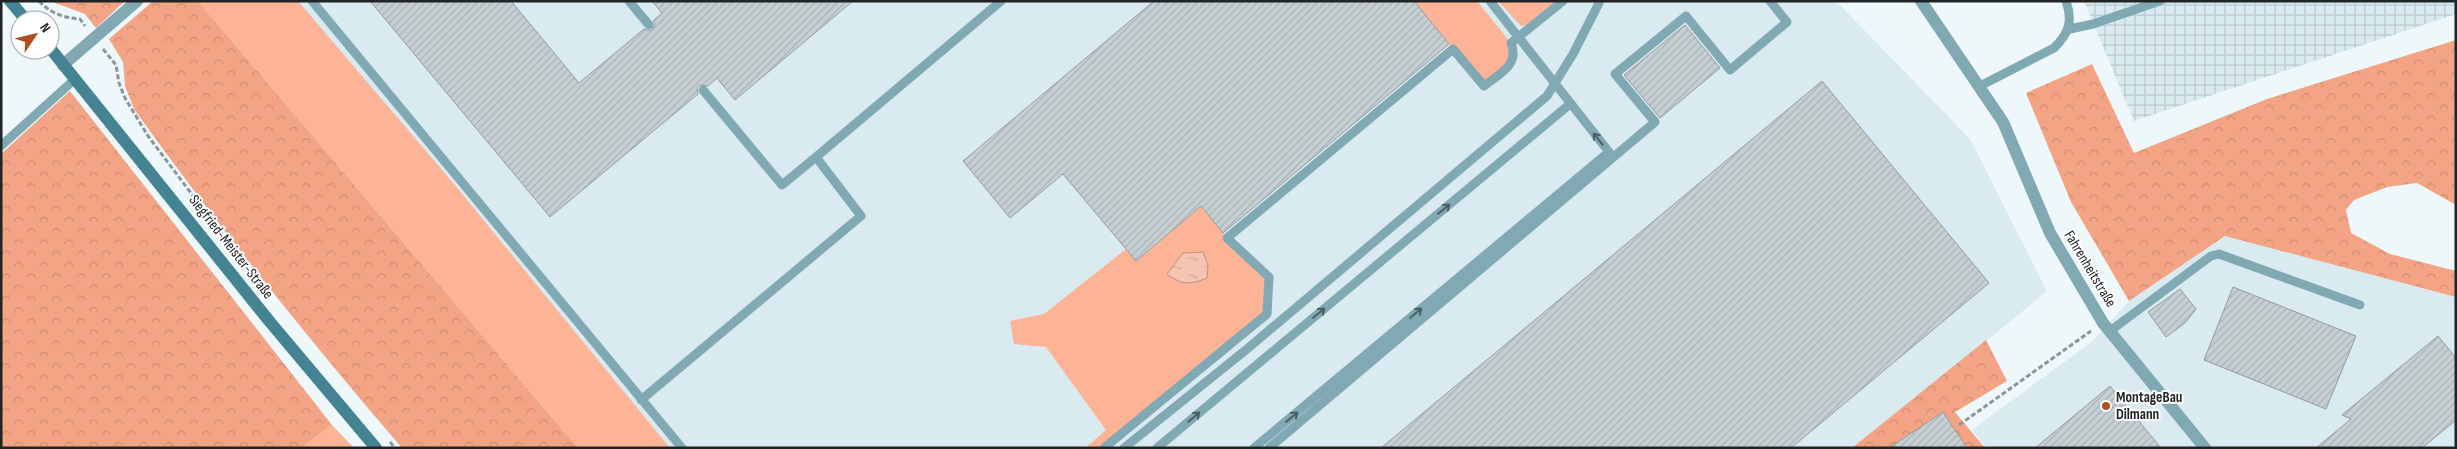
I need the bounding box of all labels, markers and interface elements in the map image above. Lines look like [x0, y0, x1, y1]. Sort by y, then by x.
north arrow [10, 10, 60, 60]
text: N [36, 20, 54, 36]
one-way arrow [1593, 133, 1604, 146]
street label: Siegfried-Meister-Straße [184, 191, 278, 303]
one-way arrow [1438, 203, 1451, 214]
street label: Fahrenheitstraße [2060, 227, 2120, 311]
one-way arrow [1313, 307, 1326, 318]
one-way arrow [1410, 307, 1423, 318]
place label: MontageBau Dilmann [2116, 388, 2182, 424]
marker: MontageBau Dilmann [2100, 400, 2112, 412]
one-way arrow [1188, 411, 1201, 422]
one-way arrow [1285, 411, 1298, 422]

